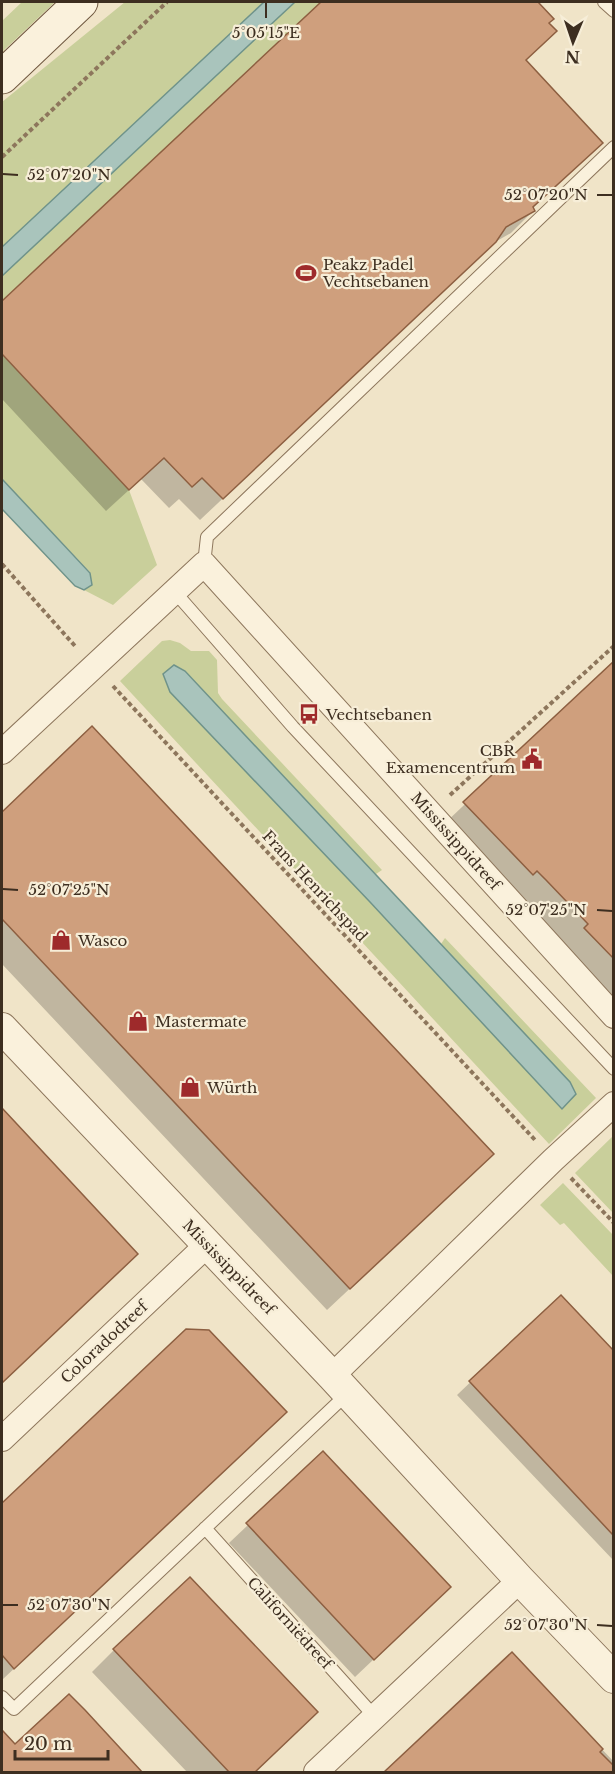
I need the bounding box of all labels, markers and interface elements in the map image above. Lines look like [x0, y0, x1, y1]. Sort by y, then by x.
north arrow [543, 12, 603, 72]
text: 5°05'15"E [232, 23, 300, 42]
text: N [565, 47, 580, 67]
text: 52°07'20"N [27, 165, 111, 184]
text: 52°07'20"N [504, 185, 588, 204]
place label: Peakz Padel Vechtsebanen [322, 255, 429, 291]
sports icon: Peakz Padel Vechtsebanen [294, 261, 318, 285]
bus stop icon: Vechtsebanen [297, 702, 321, 726]
place label: Vechtsebanen [325, 705, 432, 724]
place label: CBR Examencentrum [386, 741, 516, 777]
public building icon: CBR Examencentrum [520, 747, 544, 771]
street label: Mississippidreef [407, 788, 506, 895]
street label: Frans Henrichspad [258, 826, 372, 946]
text: 52°07'25"N [28, 880, 110, 899]
text: 52°07'25"N [505, 900, 587, 919]
shop icon: Wasco [49, 928, 73, 952]
place label: Wasco [77, 931, 127, 950]
shop icon: Mastermate [126, 1009, 150, 1033]
place label: Mastermate [155, 1012, 247, 1031]
shop icon: Würth [178, 1075, 202, 1099]
place label: Würth [206, 1078, 257, 1097]
street label: Mississippidreef [179, 1215, 280, 1320]
street label: Coloradodreef [56, 1295, 153, 1387]
street label: Californiëdreef [244, 1573, 338, 1674]
text: 52°07'30"N [27, 1595, 111, 1614]
text: 52°07'30"N [504, 1615, 588, 1634]
scale bar [15, 1723, 108, 1761]
text: 20 m [24, 1733, 72, 1755]

